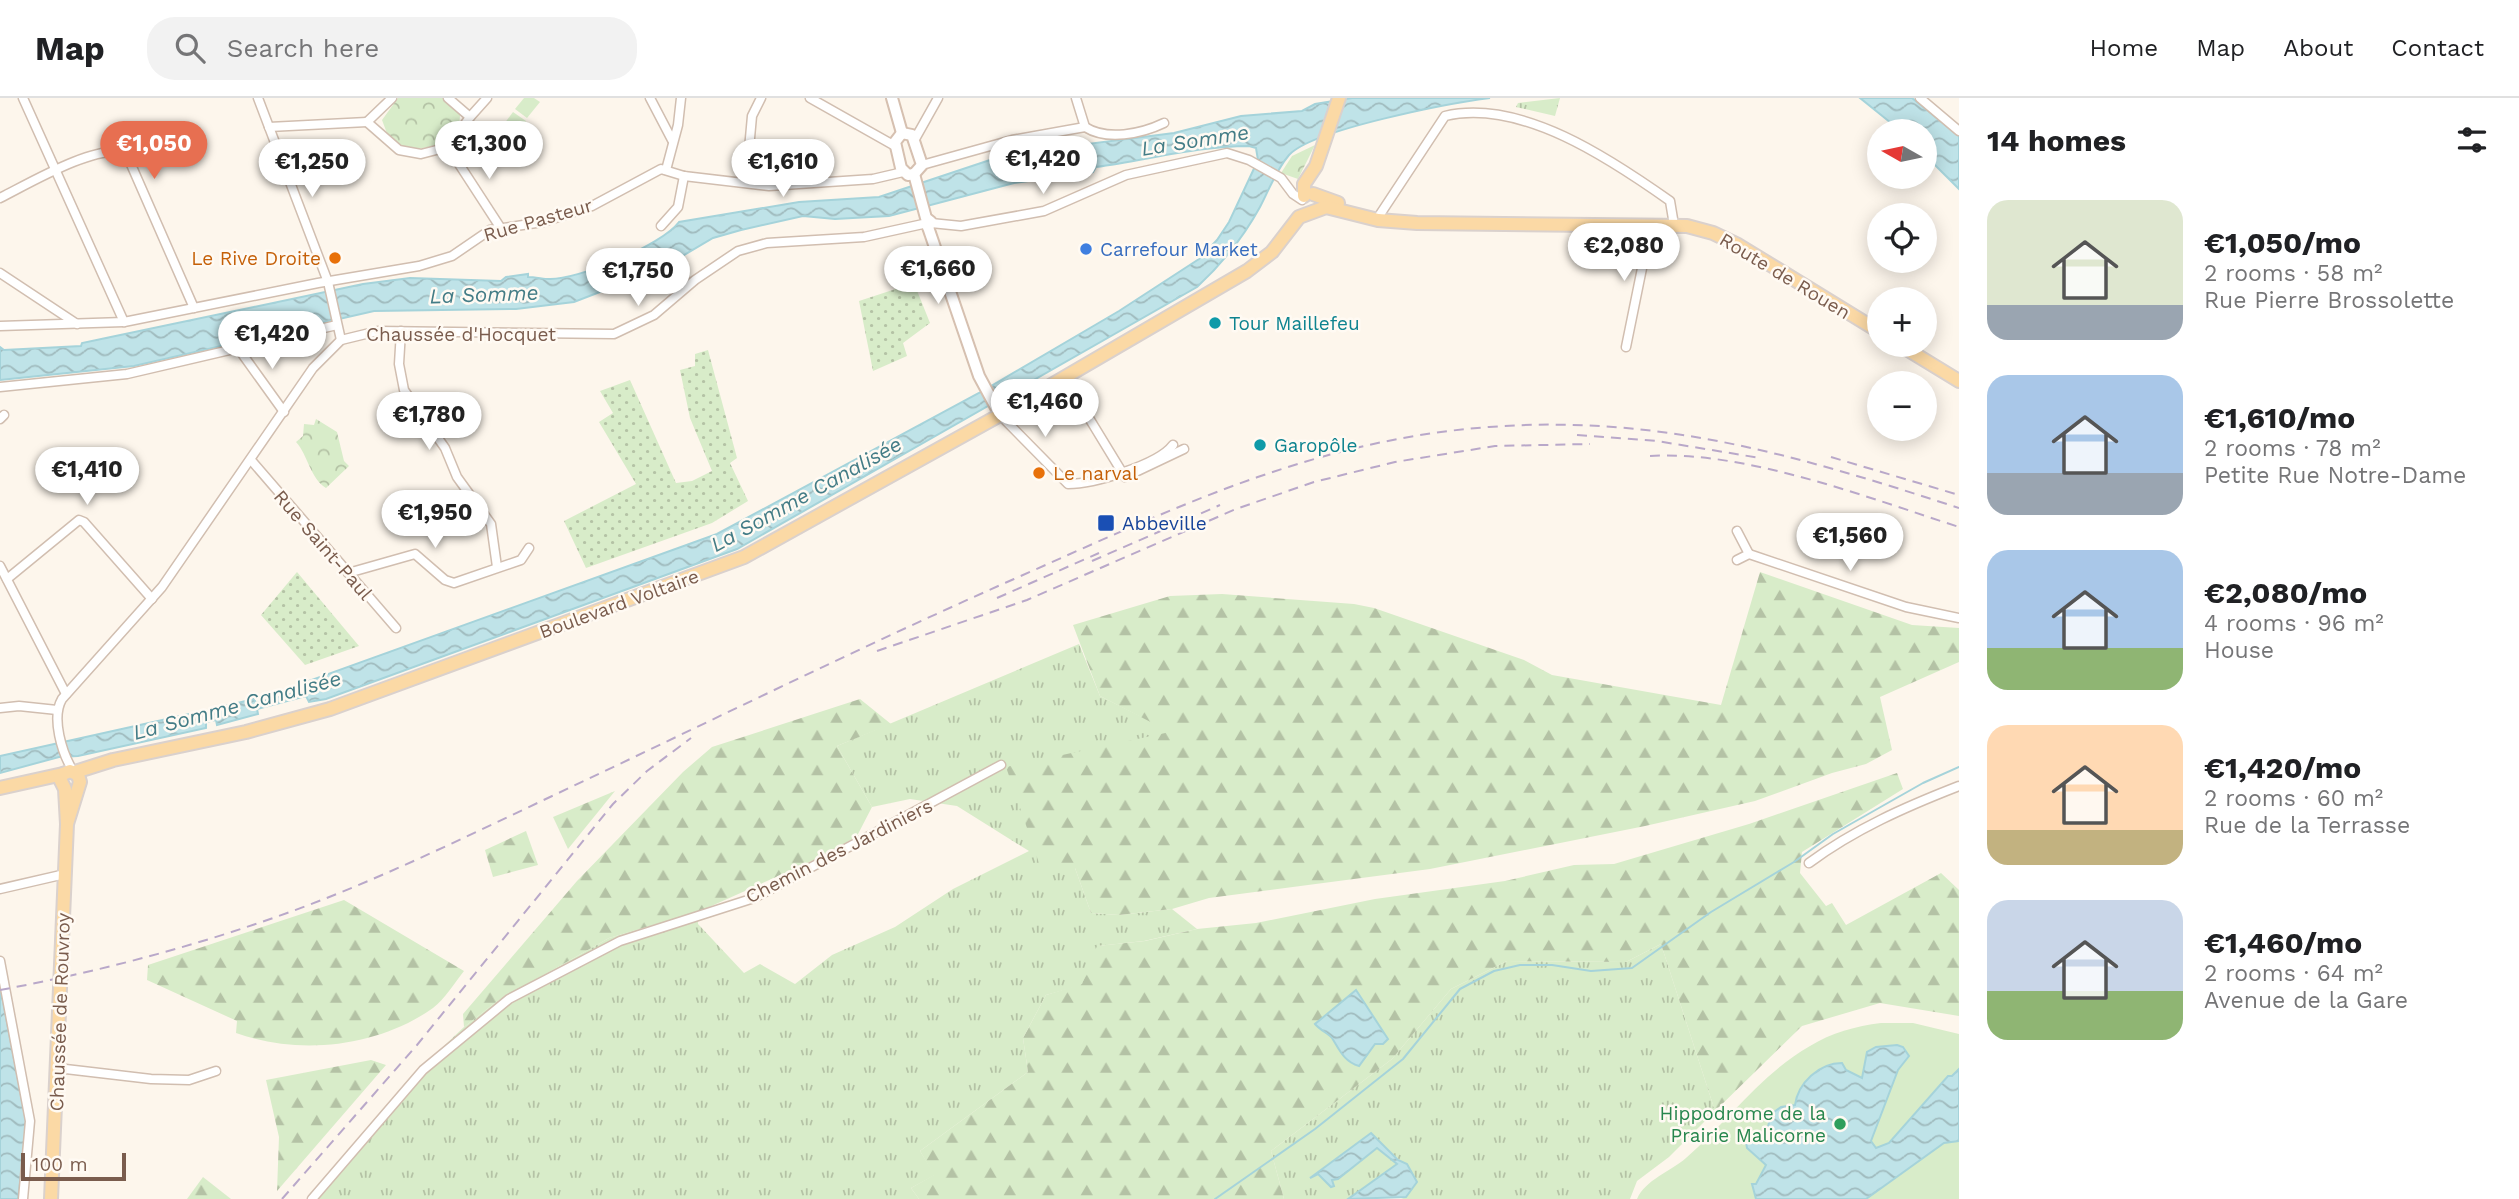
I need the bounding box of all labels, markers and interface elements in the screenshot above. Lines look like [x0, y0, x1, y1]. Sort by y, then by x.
search box [147, 17, 637, 80]
text: Map [35, 29, 105, 68]
icon: search [171, 29, 209, 67]
text: Search here [227, 33, 379, 63]
text: Home [2090, 34, 2158, 62]
text: Map [2196, 34, 2245, 62]
text: About [2283, 34, 2353, 62]
text: Contact [2391, 34, 2484, 62]
water label: La Somme [1139, 119, 1251, 161]
north arrow [1867, 119, 1937, 189]
map controls [1867, 119, 1937, 441]
icon: filters [2453, 121, 2491, 159]
pin: €1,050 [97, 122, 211, 181]
pin: €1,300 [432, 122, 546, 181]
text: 14 homes [1987, 123, 2126, 158]
text: €1,050 [116, 130, 192, 157]
text: €1,300 [451, 130, 527, 157]
pin: €1,420 [986, 136, 1100, 196]
pin: €1,250 [255, 140, 369, 199]
pin: €1,610 [726, 140, 840, 199]
text: €1,420 [1005, 145, 1081, 172]
text: €1,250 [275, 148, 349, 175]
text: €1,610 [747, 148, 819, 175]
street label: Rue Pasteur [481, 193, 595, 247]
button: locate [1867, 203, 1937, 273]
pin: €2,080 [1567, 223, 1681, 283]
text: €1,050/mo [2204, 225, 2361, 260]
street label: Route de Rouen [1715, 228, 1855, 324]
icon: home [2043, 228, 2127, 312]
text: €2,080 [1584, 232, 1664, 259]
place label: Carrefour Market [1100, 238, 1258, 261]
marker: Carrefour Market [1078, 241, 1094, 257]
pin: €1,660 [881, 246, 995, 306]
place label: Le Rive Droite [191, 247, 321, 270]
pin: €1,750 [581, 248, 695, 308]
marker: Le Rive Droite [327, 250, 343, 266]
text: €1,660 [900, 255, 976, 282]
text: €1,750 [602, 257, 674, 284]
text: 2 rooms · 58 m² [2204, 260, 2383, 287]
water label: La Somme [429, 280, 539, 308]
button: + [1867, 287, 1937, 357]
text: Rue Pierre Brossolette [2204, 287, 2454, 314]
pin: €1,420 [215, 312, 329, 371]
place label: Tour Maillefeu [1229, 312, 1360, 335]
marker: Tour Maillefeu [1207, 315, 1223, 331]
text: €1,420 [234, 320, 310, 347]
street label: Chaussée d'Hocquet [366, 323, 556, 346]
button: − [1867, 371, 1937, 441]
pin: €1,460 [988, 380, 1102, 439]
text: €1,460 [1007, 388, 1083, 415]
pin: €1,780 [372, 392, 486, 452]
text: €1,610/mo [2204, 400, 2355, 435]
text: €1,780 [393, 401, 465, 428]
icon: home [2043, 403, 2127, 487]
water label: La Somme Canalisée [706, 431, 906, 557]
place label: Garopôle [1274, 434, 1357, 457]
text: 2 rooms · 78 m² [2204, 435, 2381, 462]
marker: Garopôle [1252, 437, 1268, 453]
pin: €1,410 [30, 448, 144, 507]
text: €1,410 [51, 456, 123, 483]
place label: Le narval [1053, 462, 1138, 485]
text: Petite Rue Notre-Dame [2204, 462, 2466, 489]
marker: Le narval [1031, 465, 1047, 481]
street label: Rue Saint-Paul [269, 485, 377, 605]
pin: €1,950 [378, 490, 492, 550]
text: €1,950 [398, 499, 472, 526]
place label: Abbeville [1122, 512, 1207, 535]
marker: Abbeville [1096, 513, 1116, 533]
pin: €1,560 [1793, 514, 1907, 573]
text: €1,560 [1812, 522, 1888, 549]
street label: Boulevard Voltaire [536, 564, 702, 644]
text: €2,080/mo [2204, 575, 2367, 610]
icon: home [2043, 578, 2127, 662]
text: 4 rooms · 96 m² [2204, 610, 2384, 637]
text: House [2204, 637, 2274, 664]
water label: La Somme Canalisée [130, 665, 344, 745]
text: €1,420/mo [2204, 750, 2361, 785]
icon: home [2043, 753, 2127, 837]
text: 2 rooms · 60 m² [2204, 785, 2383, 812]
street label: Chemin des Jardiniers [742, 794, 936, 908]
text: Rue de la Terrasse [2204, 812, 2410, 839]
street label: Chaussée de Rouvroy [45, 912, 75, 1112]
text: €1,460/mo [2204, 925, 2362, 960]
icon: home [2043, 928, 2127, 1012]
text: 2 rooms · 64 m² [2204, 960, 2383, 987]
text: Avenue de la Gare [2204, 987, 2408, 1014]
place label: Hippodrome de la Prairie Malicorne [1660, 1102, 1826, 1147]
marker: Hippodrome de la Prairie Malicorne [1832, 1116, 1848, 1132]
scale bar [21, 1150, 126, 1182]
text: 100 m [32, 1153, 88, 1176]

